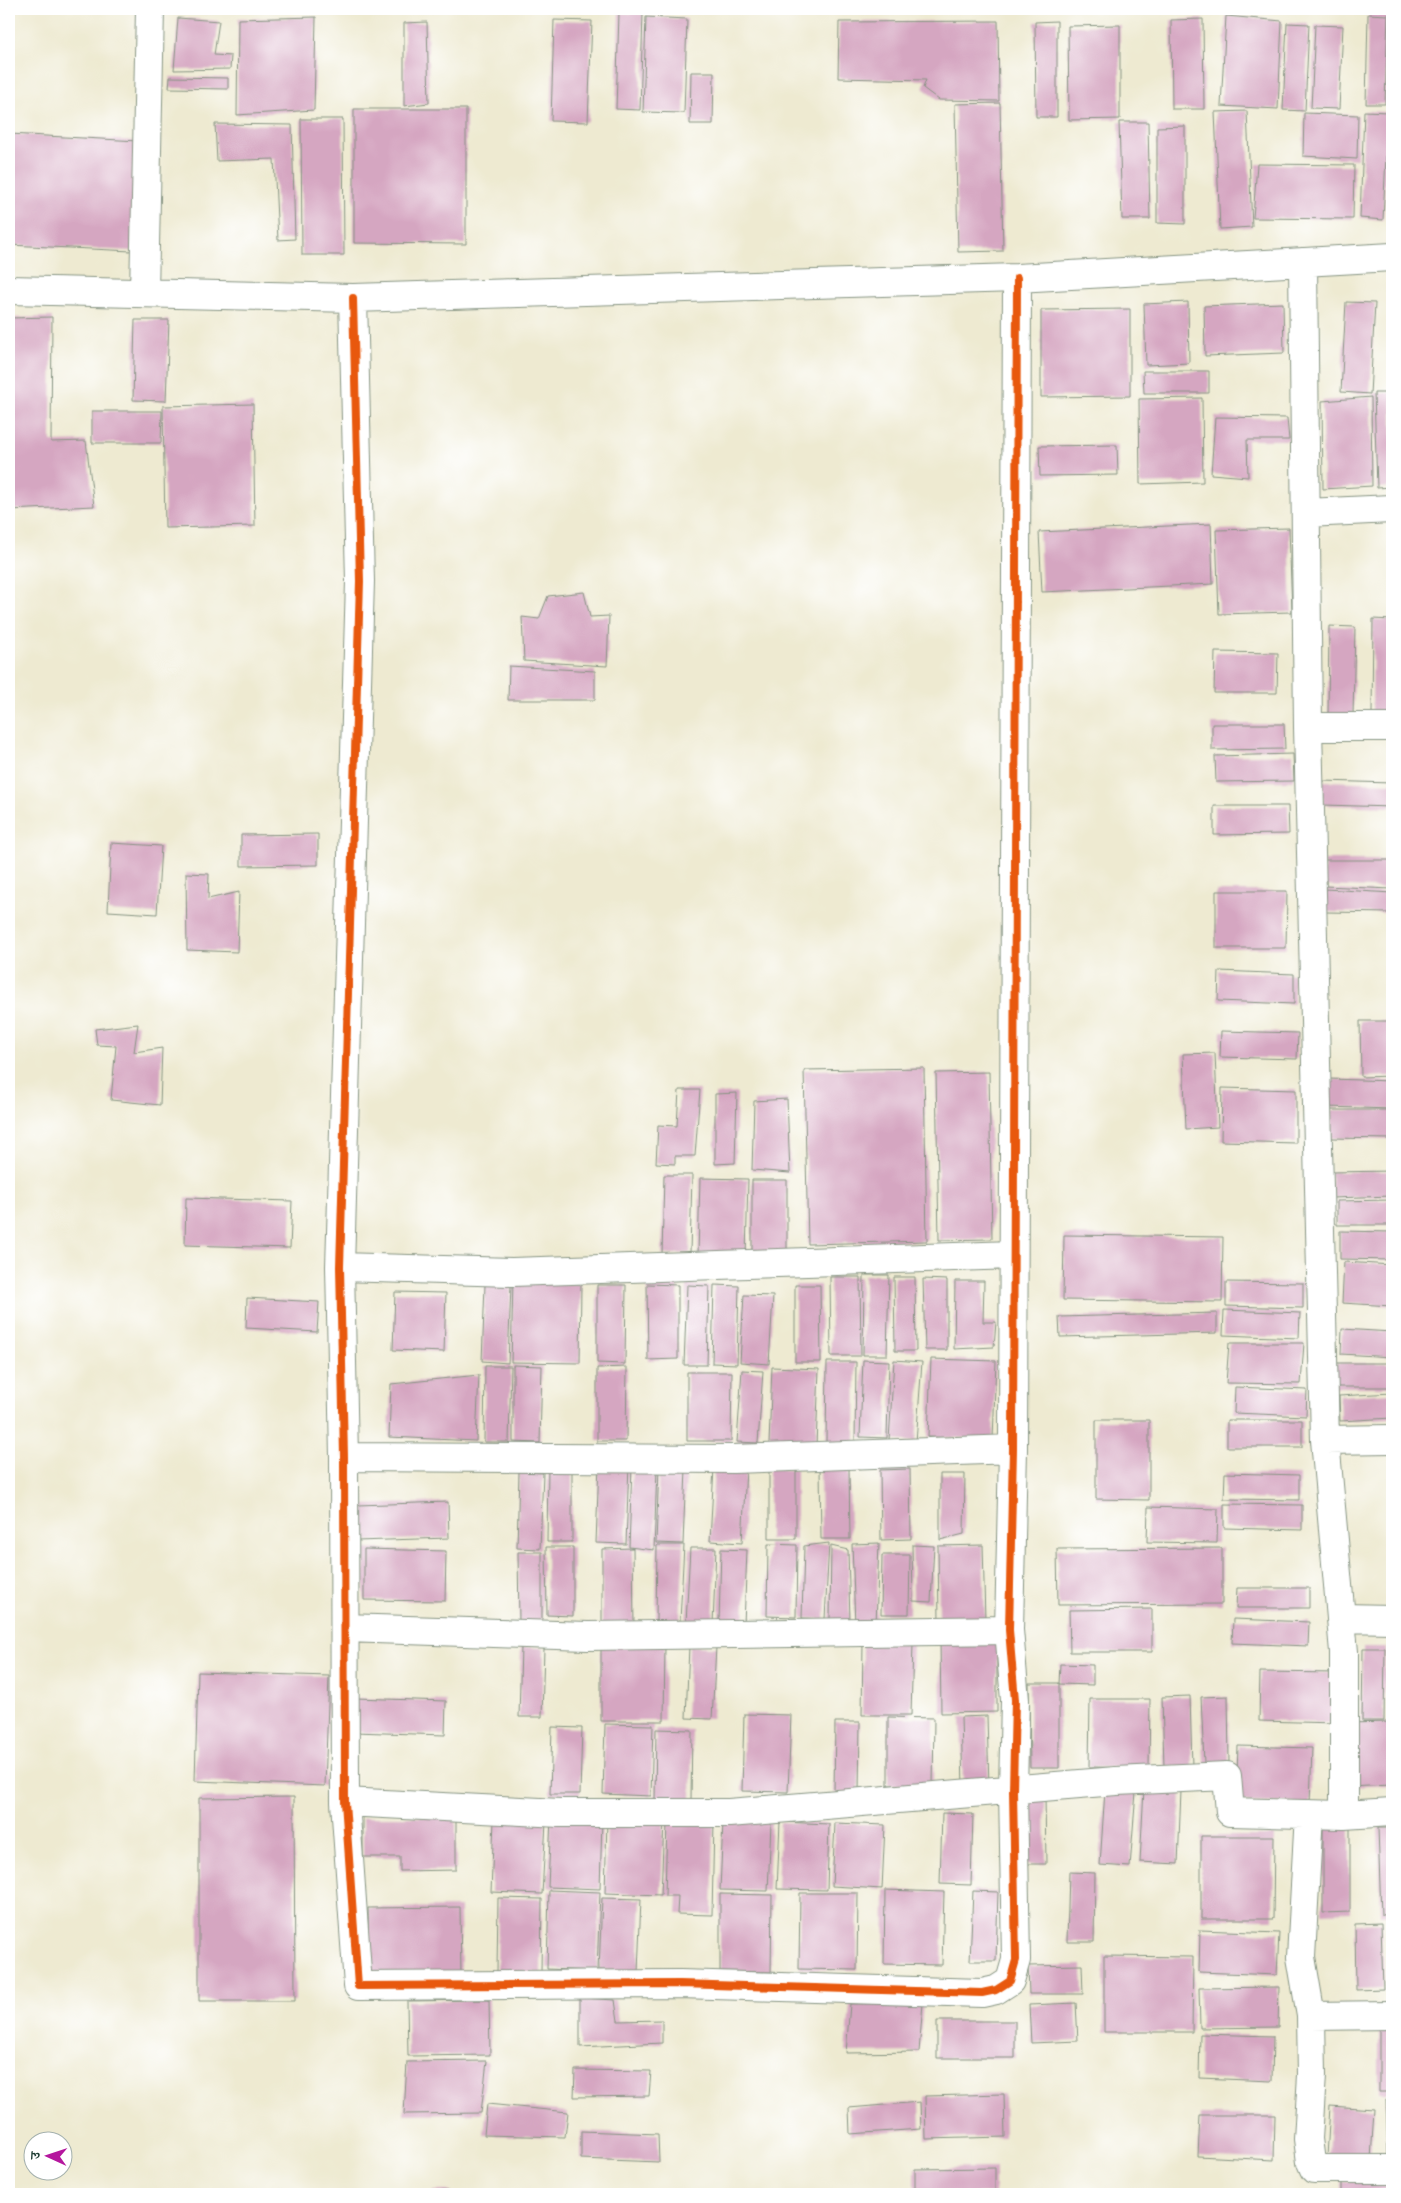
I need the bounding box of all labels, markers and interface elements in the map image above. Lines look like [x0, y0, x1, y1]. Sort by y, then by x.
north arrow [22, 2130, 72, 2180]
text: उ [27, 2150, 44, 2160]

